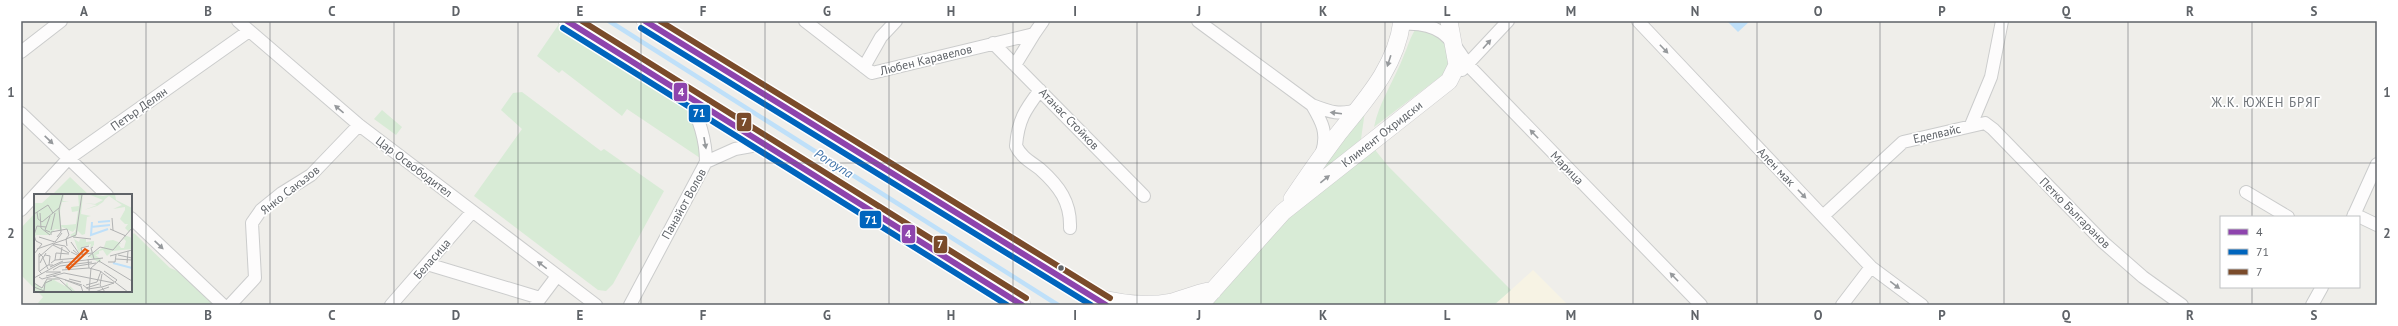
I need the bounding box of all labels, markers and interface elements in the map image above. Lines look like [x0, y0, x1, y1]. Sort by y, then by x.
text: A [80, 3, 88, 20]
text: B [204, 3, 212, 20]
text: C [328, 3, 336, 20]
text: D [452, 3, 460, 20]
text: E [577, 3, 584, 20]
text: F [700, 3, 707, 20]
text: G [823, 3, 831, 20]
text: H [947, 3, 955, 20]
text: I [1073, 3, 1077, 20]
text: J [1196, 3, 1201, 20]
text: K [1319, 3, 1327, 20]
text: L [1444, 3, 1451, 20]
text: M [1566, 3, 1576, 20]
text: N [1691, 3, 1699, 20]
text: O [1814, 3, 1823, 20]
text: P [1938, 3, 1946, 20]
text: Q [2062, 3, 2072, 20]
text: R [2186, 3, 2194, 20]
text: S [2311, 3, 2318, 20]
one-way arrow [1482, 39, 1492, 49]
street label: Любен Каравелов [877, 41, 973, 78]
one-way arrow [1660, 44, 1669, 54]
one-way arrow [1386, 56, 1392, 68]
line badge: 4 [673, 82, 688, 102]
street label: Петър Делян [107, 83, 170, 134]
text: 1 [7, 84, 15, 101]
text: 1 [2383, 84, 2391, 101]
text: 4 [678, 85, 685, 99]
street label: Атанас Стойков [1036, 85, 1103, 153]
district label: Ж.К. ЮЖЕН БРЯГ [2211, 94, 2321, 111]
street label: Климент Охридски [1338, 97, 1425, 170]
one-way arrow [334, 104, 344, 113]
line badge: 71 [688, 104, 711, 123]
text: 71 [693, 106, 705, 120]
one-way arrow [1330, 110, 1342, 116]
line badge: 7 [736, 112, 752, 132]
text: 7 [741, 115, 747, 129]
street label: Еделвайс [1911, 121, 1963, 146]
one-way arrow [1529, 129, 1539, 139]
street label: Цар Освободител [373, 133, 456, 200]
one-way arrow [44, 135, 54, 145]
one-way arrow [702, 137, 708, 149]
street label: Ален мак [1754, 144, 1799, 189]
water label: Poroyna [811, 145, 857, 182]
street label: Марица [1548, 148, 1587, 188]
street label: Янко Сакъзов [257, 162, 322, 217]
street label: Панайот Волов [658, 166, 709, 242]
street label: Петко Българанов [2037, 174, 2114, 251]
one-way arrow [1319, 175, 1330, 183]
one-way arrow [1797, 189, 1807, 199]
inset map [34, 194, 132, 292]
line badge: 71 [859, 210, 882, 229]
text: 71 [865, 213, 877, 227]
legend [2220, 216, 2360, 288]
line badge: 4 [901, 224, 916, 244]
text: 4 [2256, 224, 2263, 239]
text: 2 [7, 225, 15, 242]
text: 2 [2383, 225, 2391, 242]
text: 4 [905, 227, 912, 241]
street label: Беласица [410, 235, 453, 282]
line badge: 7 [933, 235, 948, 254]
text: 7 [937, 237, 943, 251]
one-way arrow [154, 240, 164, 250]
text: 71 [2256, 244, 2269, 259]
one-way arrow [537, 260, 548, 269]
unlabelled marker [1056, 263, 1066, 273]
text: 7 [2256, 264, 2263, 279]
one-way arrow [1669, 272, 1679, 282]
one-way arrow [1890, 281, 1900, 289]
text: A [80, 307, 88, 324]
text: B [204, 307, 212, 324]
text: C [328, 307, 336, 324]
text: D [452, 307, 460, 324]
text: E [577, 307, 584, 324]
text: F [700, 307, 707, 324]
text: G [823, 307, 831, 324]
text: H [947, 307, 955, 324]
text: I [1073, 307, 1077, 324]
text: J [1196, 307, 1201, 324]
text: K [1319, 307, 1327, 324]
text: L [1444, 307, 1451, 324]
text: M [1566, 307, 1576, 324]
text: N [1691, 307, 1699, 324]
text: O [1814, 307, 1823, 324]
text: P [1938, 307, 1946, 324]
text: Q [2062, 307, 2072, 324]
text: R [2186, 307, 2194, 324]
text: S [2311, 307, 2318, 324]

